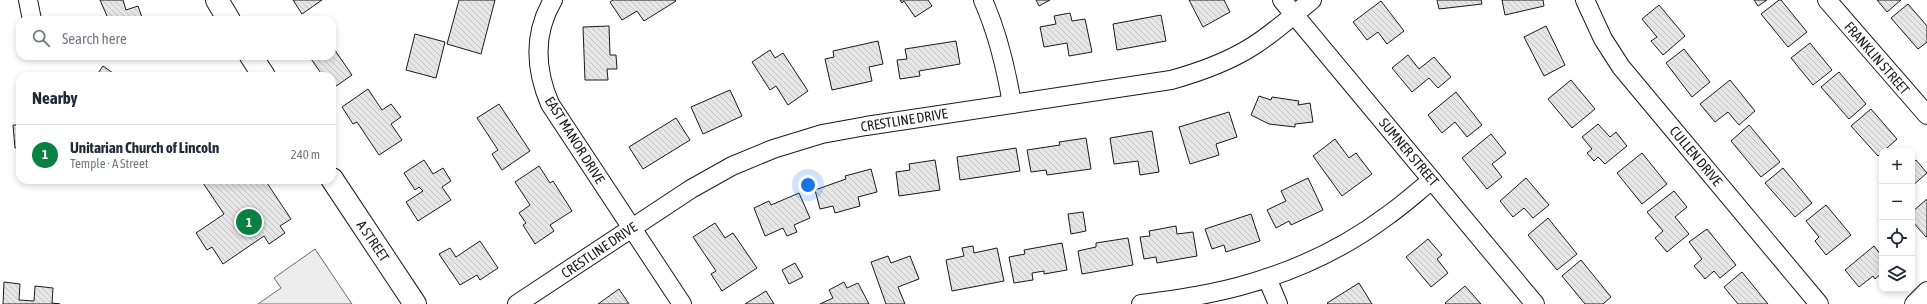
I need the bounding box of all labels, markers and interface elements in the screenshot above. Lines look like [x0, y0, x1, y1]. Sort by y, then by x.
search box [16, 16, 336, 60]
street label: FRANKLIN STREET [1841, 18, 1913, 98]
icon: search [30, 27, 52, 49]
text: Search here [62, 30, 127, 47]
text: Nearby [32, 88, 78, 108]
street label: EAST MANOR DRIVE [542, 94, 608, 186]
street label: CRESTLINE DRIVE [859, 105, 949, 135]
street label: SUMNER STREET [1376, 115, 1442, 189]
street label: CULLEN DRIVE [1666, 123, 1726, 189]
text: Unitarian Church of Lincoln [70, 139, 219, 156]
text: 1 [42, 147, 48, 162]
text: 240 m [291, 147, 320, 162]
map controls [1879, 148, 1915, 292]
button: + [1879, 148, 1915, 184]
text: Temple · A Street [70, 156, 149, 171]
your location [798, 175, 818, 195]
button: − [1879, 184, 1915, 220]
pin: 1 [236, 207, 262, 237]
street label: A STREET [354, 218, 392, 264]
street label: CRESTLINE DRIVE [558, 219, 640, 281]
button: locate [1879, 220, 1915, 256]
button: layers [1879, 256, 1915, 292]

